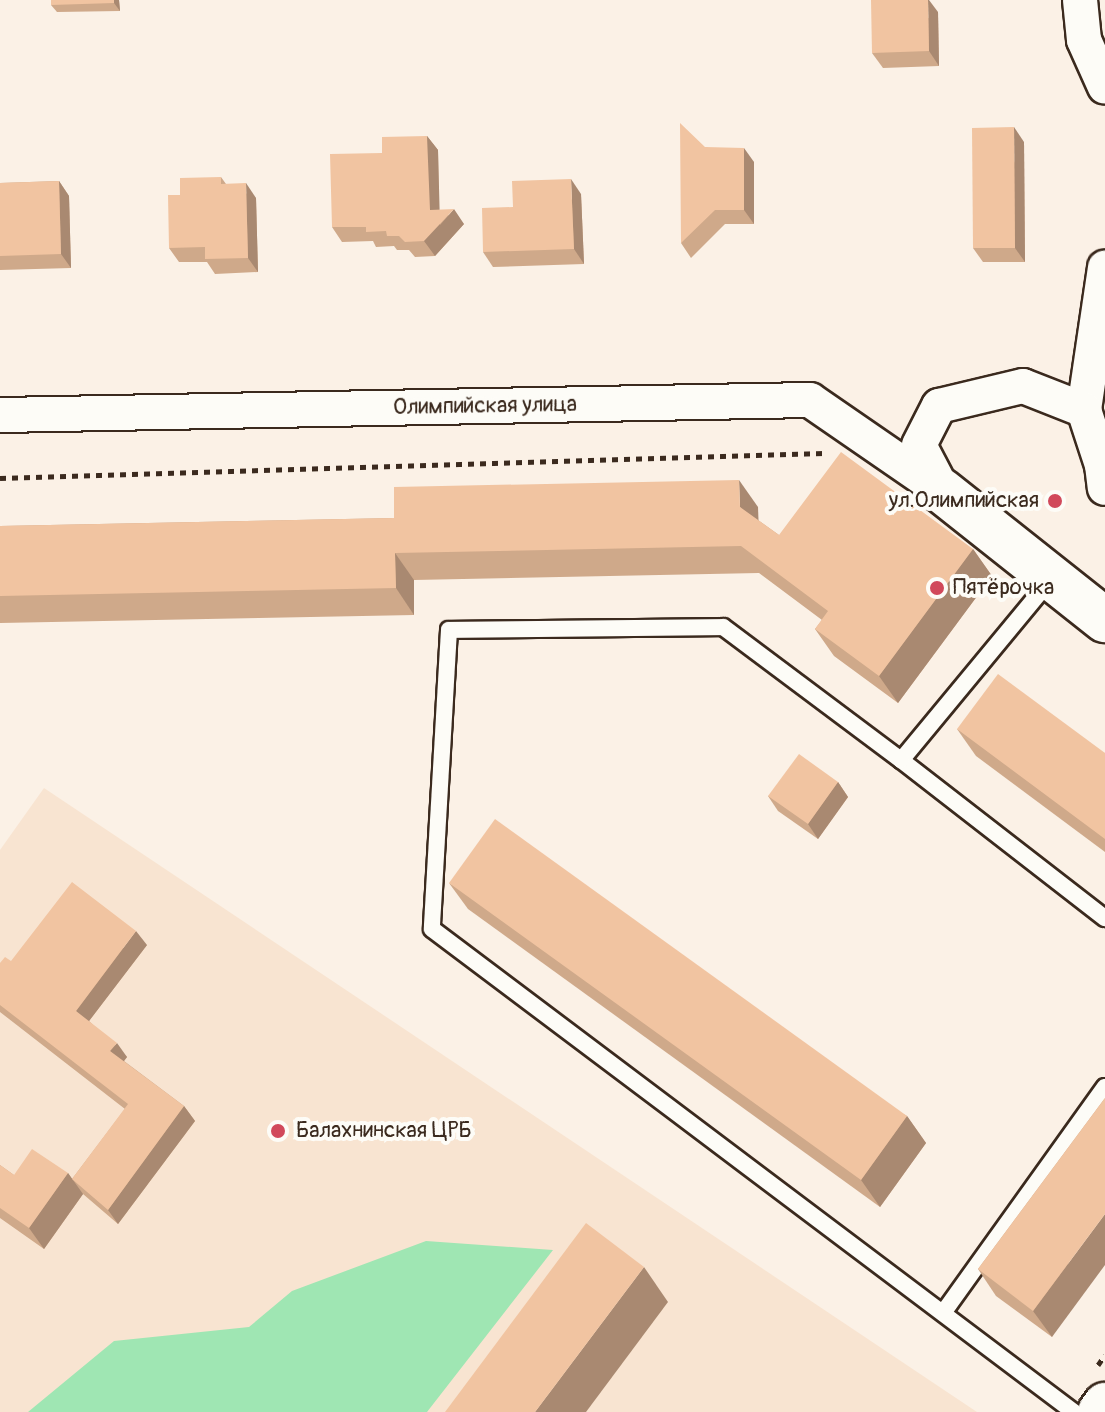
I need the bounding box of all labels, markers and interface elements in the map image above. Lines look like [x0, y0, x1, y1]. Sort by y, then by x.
street label: Олимпийская улица [393, 391, 577, 421]
place label: ул.Олимпийская [889, 488, 1039, 514]
marker: ул.Олимпийская [1046, 492, 1064, 510]
place label: Пятёрочка [953, 575, 1054, 601]
marker: Пятёрочка [928, 579, 946, 597]
place label: Балахнинская ЦРБ [296, 1118, 472, 1144]
marker: Балахнинская ЦРБ [267, 1120, 289, 1142]

